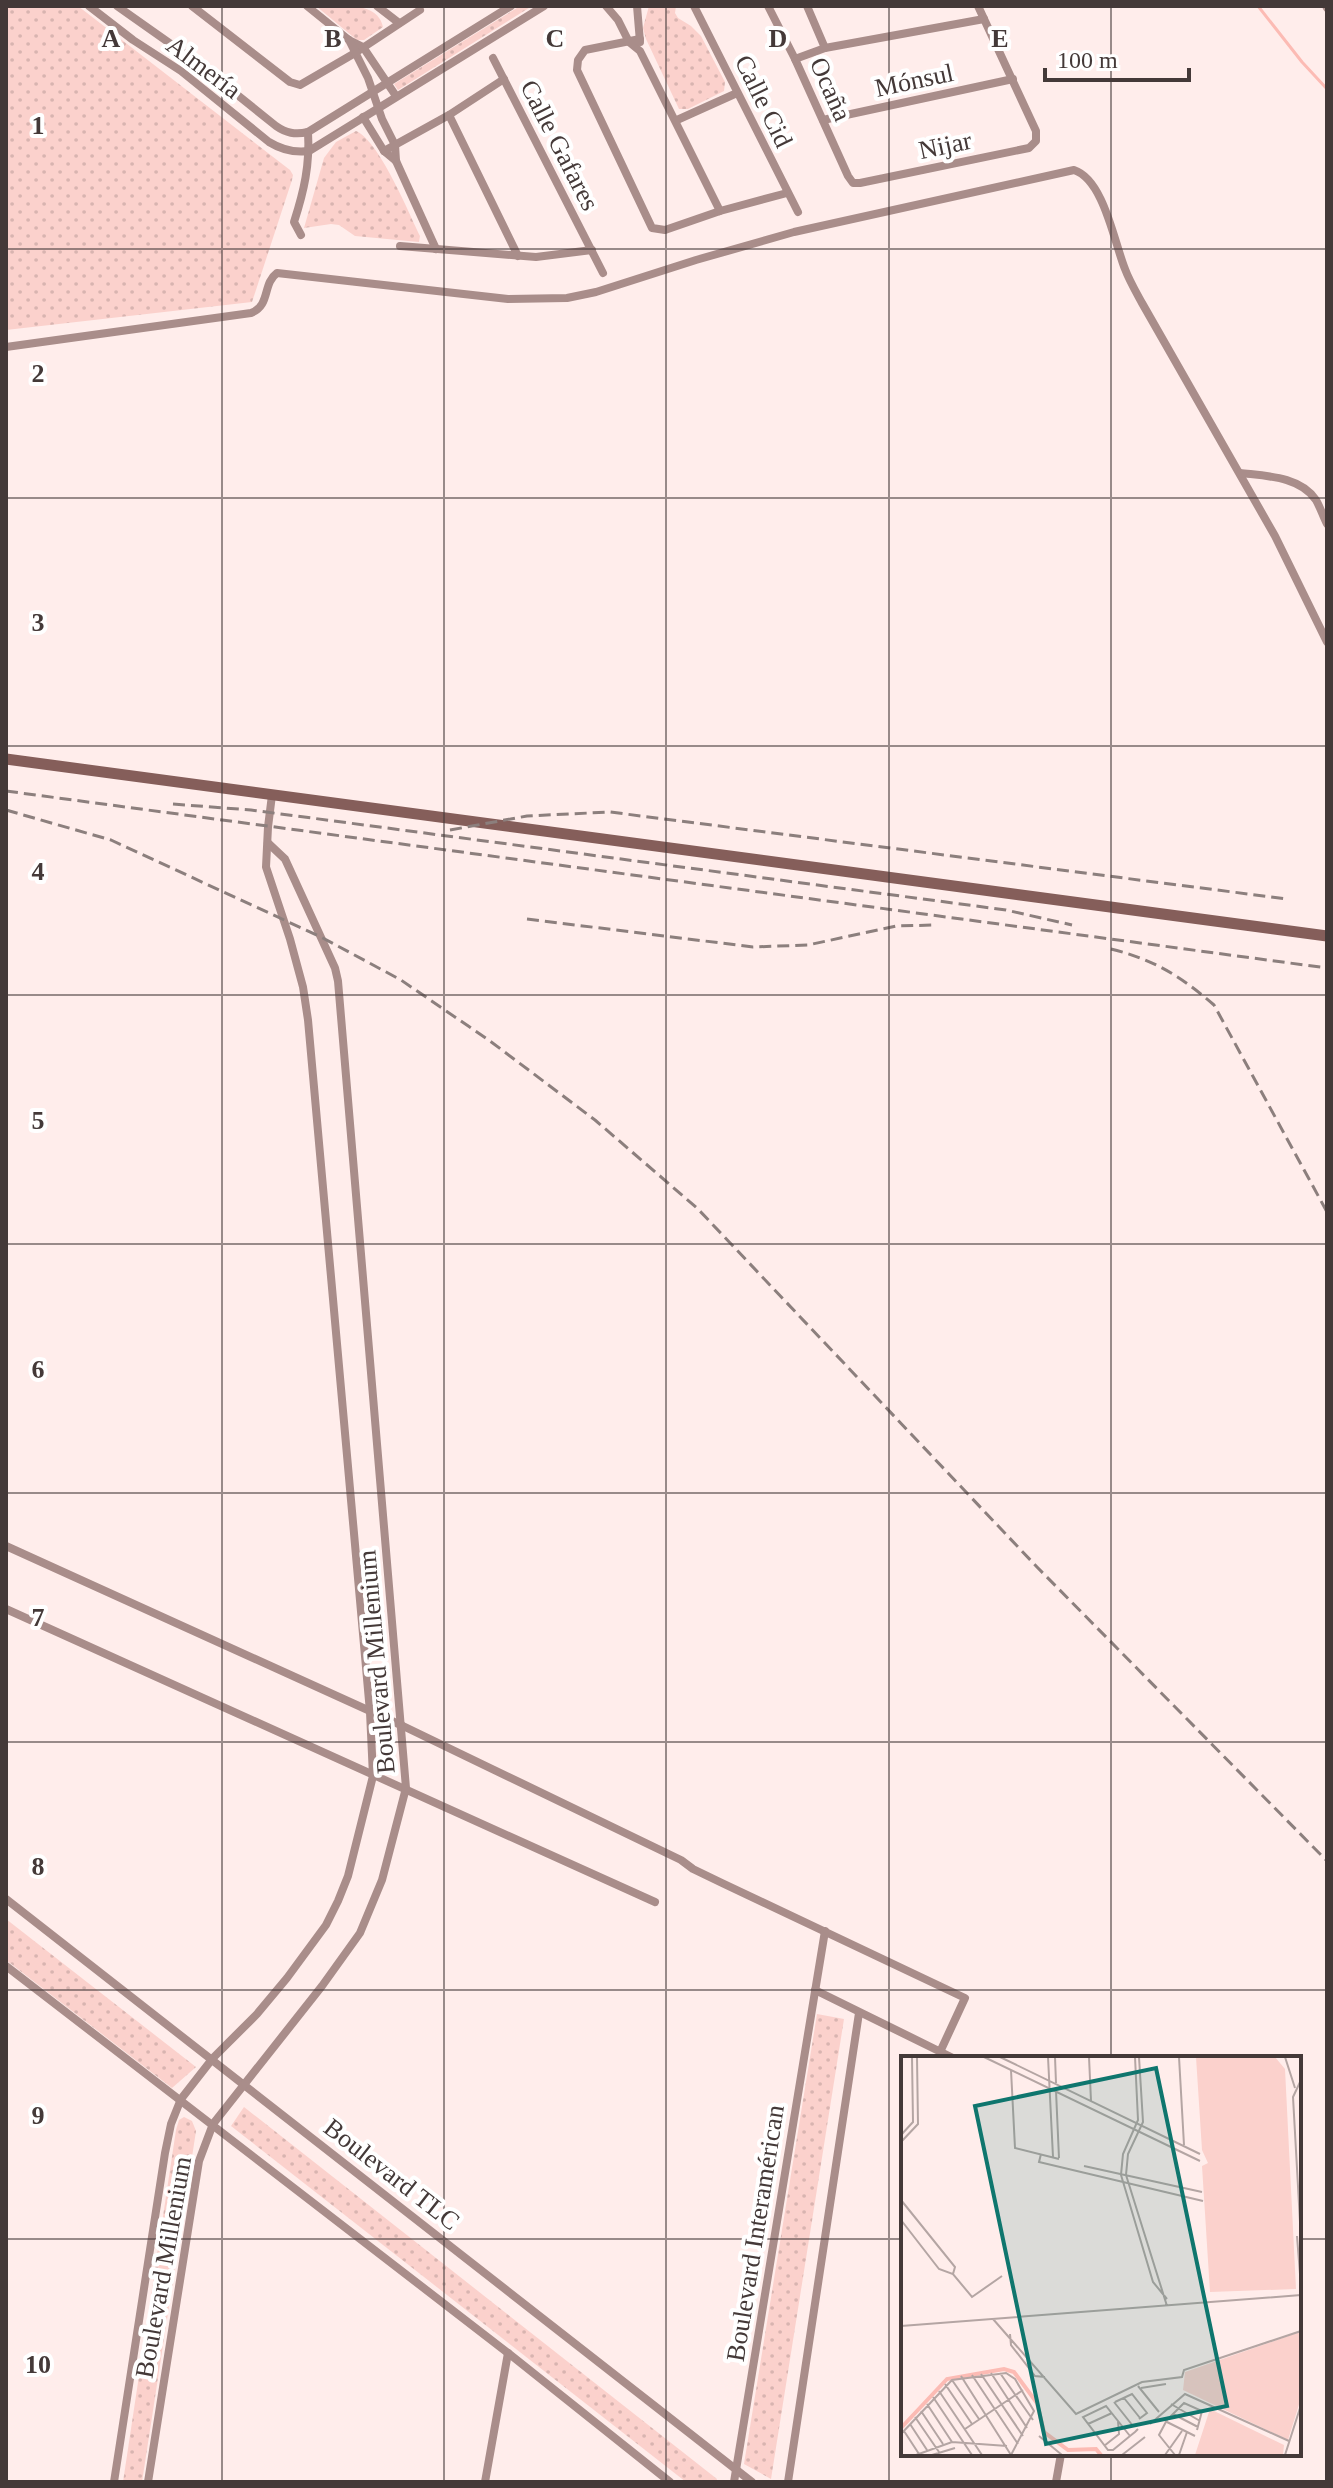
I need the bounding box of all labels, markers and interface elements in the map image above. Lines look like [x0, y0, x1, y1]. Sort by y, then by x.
text: A [102, 24, 121, 53]
text: B [324, 24, 342, 53]
text: C [546, 24, 564, 53]
text: D [769, 24, 787, 53]
text: E [991, 24, 1009, 53]
street label: Almería [161, 30, 247, 105]
scale bar [1045, 32, 1189, 82]
text: 100 m [1057, 47, 1118, 73]
street label: Calle Cid [729, 50, 798, 152]
street label: Ocaña [804, 53, 857, 126]
street label: Mónsul [872, 58, 956, 103]
street label: Calle Gafares [514, 75, 605, 215]
text: 1 [32, 111, 45, 140]
street label: Nijar [916, 126, 975, 165]
text: 2 [32, 359, 45, 388]
text: 3 [32, 608, 45, 637]
text: 4 [32, 857, 45, 886]
text: 5 [32, 1106, 45, 1135]
text: 6 [32, 1355, 45, 1384]
street label: Boulevard Millenium [352, 1549, 401, 1775]
text: 7 [32, 1603, 45, 1632]
text: 8 [32, 1852, 45, 1881]
inset map [901, 2056, 1301, 2456]
text: 9 [32, 2101, 45, 2130]
street label: Boulevard Interamérican [721, 2103, 790, 2363]
street label: Boulevard TLC [318, 2113, 465, 2236]
street label: Boulevard Millenium [130, 2154, 197, 2380]
text: 10 [25, 2350, 51, 2379]

